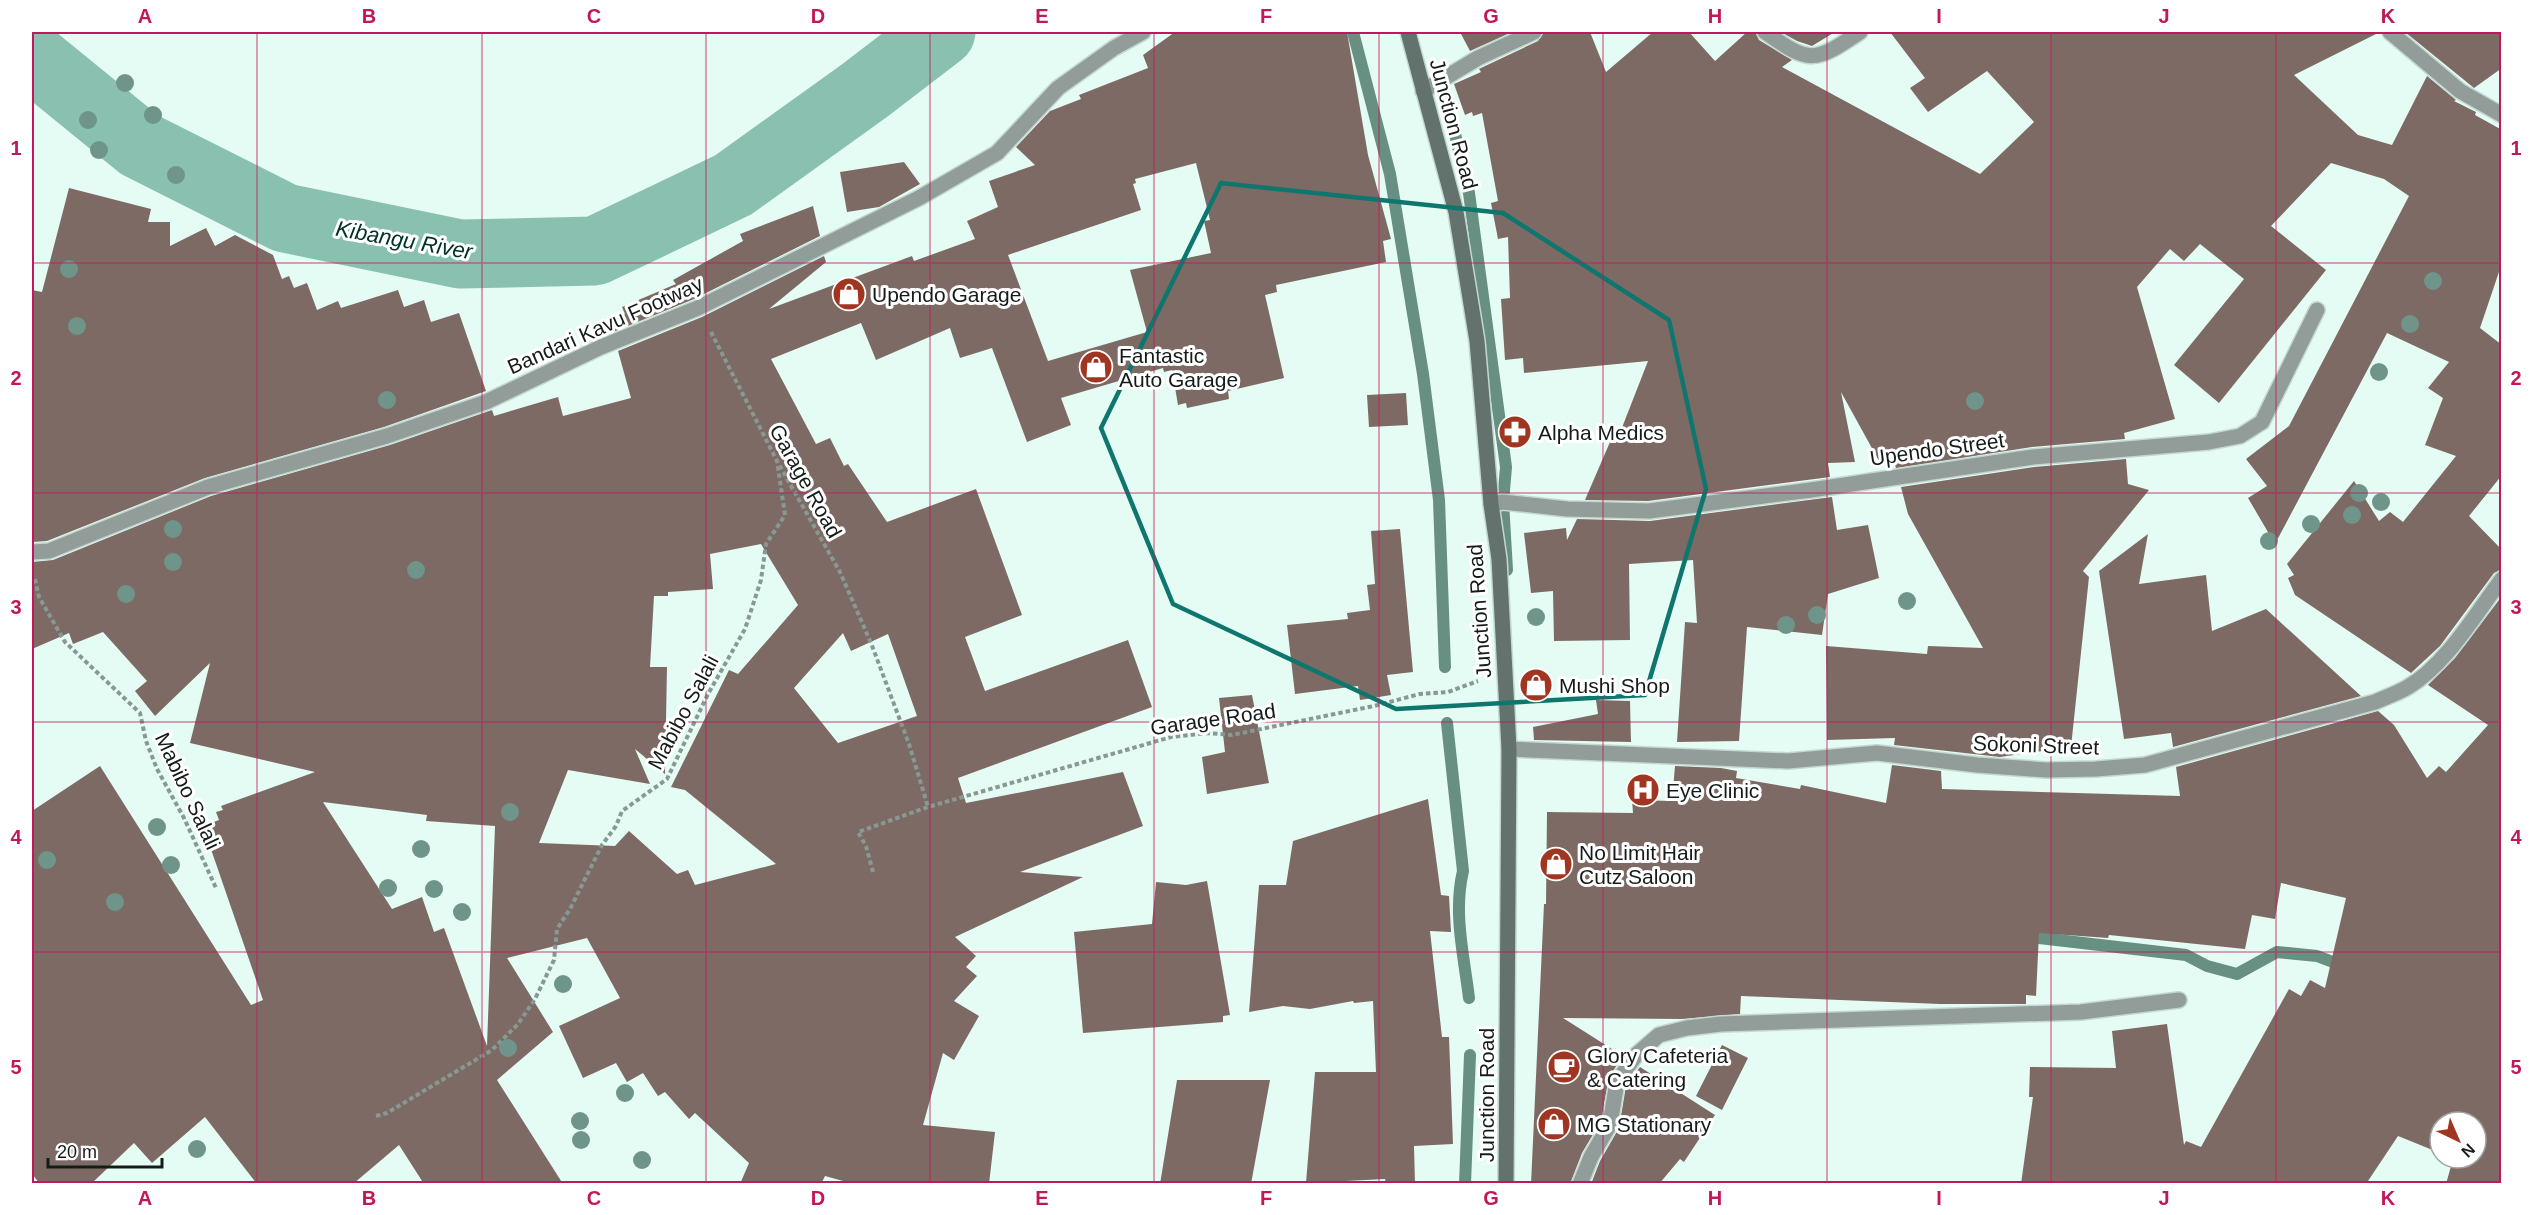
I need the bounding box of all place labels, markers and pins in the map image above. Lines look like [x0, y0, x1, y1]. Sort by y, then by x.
shop icon: Upendo Garage [831, 276, 867, 312]
place label: Upendo Garage [872, 283, 1021, 306]
place label: Fantastic Auto Garage [1119, 344, 1238, 391]
shop icon: Fantastic Auto Garage [1078, 349, 1114, 385]
pharmacy icon: Alpha Medics [1497, 414, 1533, 450]
place label: Alpha Medics [1538, 421, 1664, 444]
shop icon: Mushi Shop [1518, 667, 1554, 703]
place label: Mushi Shop [1559, 674, 1670, 697]
hospital icon: Eye Clinic [1625, 772, 1661, 808]
place label: Eye Clinic [1666, 779, 1759, 802]
place label: No Limit Hair Cutz Saloon [1579, 841, 1700, 888]
shop icon: No Limit Hair Cutz Saloon [1538, 846, 1574, 882]
place label: Glory Cafeteria & Catering [1587, 1044, 1729, 1091]
cafe icon: Glory Cafeteria & Catering [1546, 1049, 1582, 1085]
shop icon: MG Stationary [1536, 1106, 1572, 1142]
place label: MG Stationary [1577, 1113, 1712, 1136]

